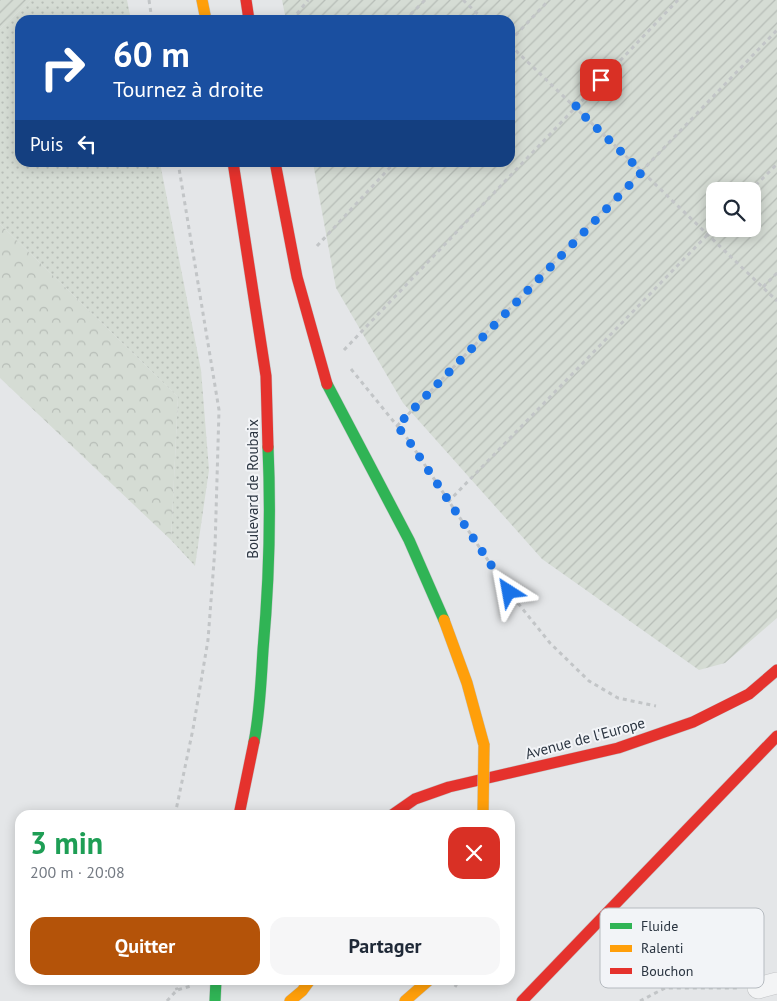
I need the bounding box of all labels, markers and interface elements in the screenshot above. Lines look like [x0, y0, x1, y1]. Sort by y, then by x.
text: 60 m [113, 31, 190, 77]
icon: right [30, 35, 95, 100]
pin [580, 59, 622, 101]
icon: arrive [587, 66, 615, 94]
text: Tournez à droite [113, 75, 264, 103]
icon: left [73, 130, 101, 158]
text: Puis [30, 132, 63, 156]
map controls [706, 182, 761, 237]
button: search [706, 182, 761, 237]
street label: Boulevard de Roubaix [243, 419, 262, 559]
position arrow [482, 565, 534, 617]
street label: Avenue de l'Europe [523, 713, 647, 763]
text: 3 min [30, 823, 103, 862]
button: close [448, 827, 500, 879]
text: 200 m · 20:08 [30, 862, 125, 882]
legend [600, 908, 764, 988]
button: Quitter [30, 917, 260, 975]
button: Partager [270, 917, 500, 975]
text: Fluide [641, 917, 678, 935]
text: Ralenti [641, 939, 684, 957]
text: Bouchon [641, 962, 693, 980]

